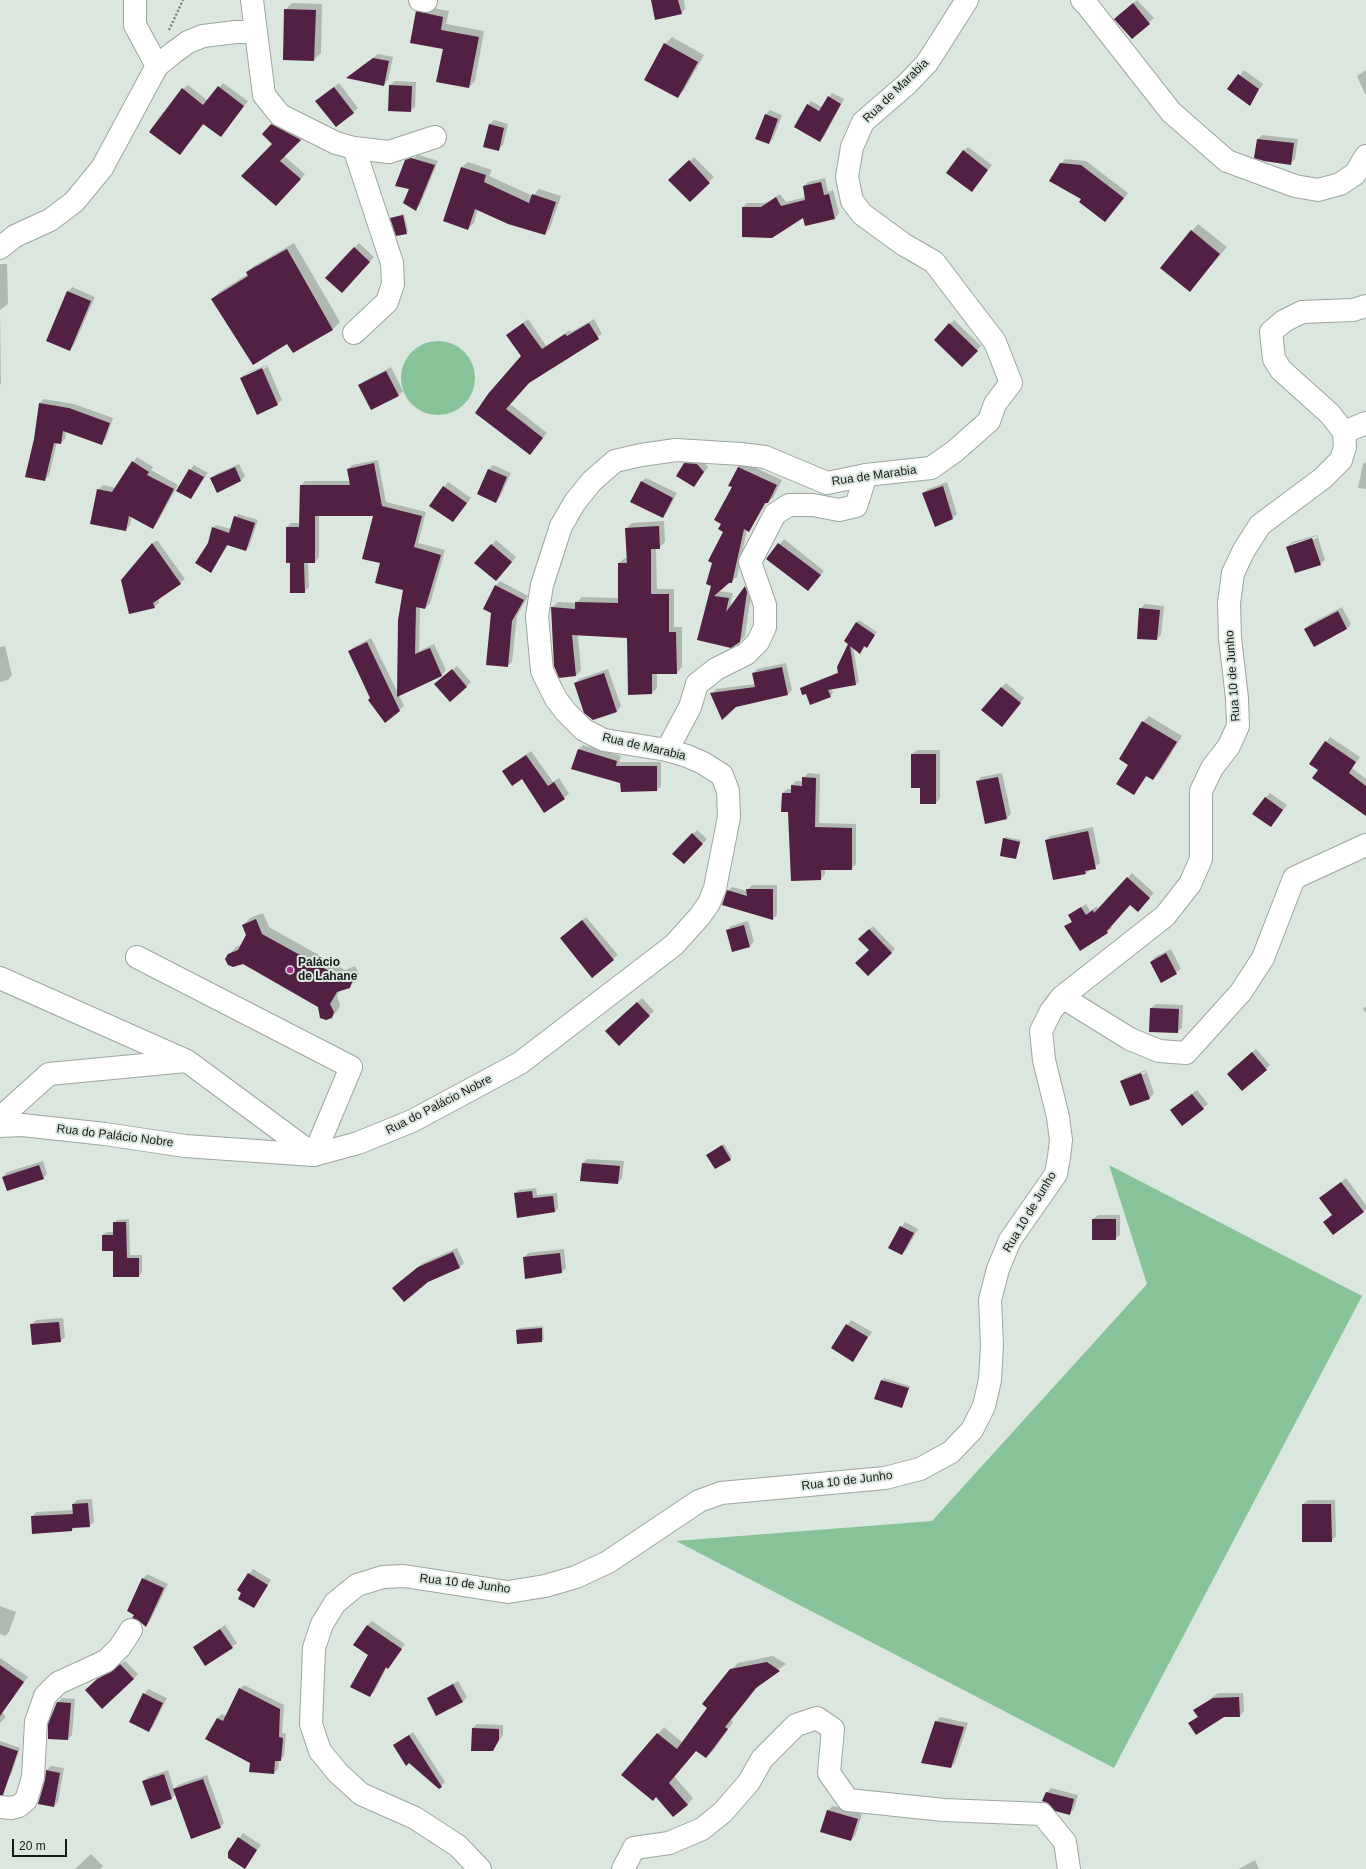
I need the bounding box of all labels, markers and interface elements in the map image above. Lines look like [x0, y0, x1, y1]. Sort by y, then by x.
street label: Rua de Marabia [860, 56, 932, 126]
street label: Rua de Marabia [831, 463, 917, 489]
street label: Rua 10 de Junho [1223, 630, 1243, 722]
street label: Rua de Marabia [601, 730, 687, 764]
place label: Palácio de Lahane [298, 956, 357, 984]
marker: Palácio de Lahane [285, 965, 295, 975]
street label: Rua do Palácio Nobre [383, 1072, 495, 1138]
street label: Rua do Palácio Nobre [56, 1122, 174, 1150]
street label: Rua 10 de Junho [1000, 1169, 1060, 1255]
street label: Rua 10 de Junho [801, 1468, 893, 1494]
street label: Rua 10 de Junho [419, 1571, 511, 1597]
scale bar [14, 1831, 69, 1857]
text: 20 m [19, 1839, 46, 1853]

